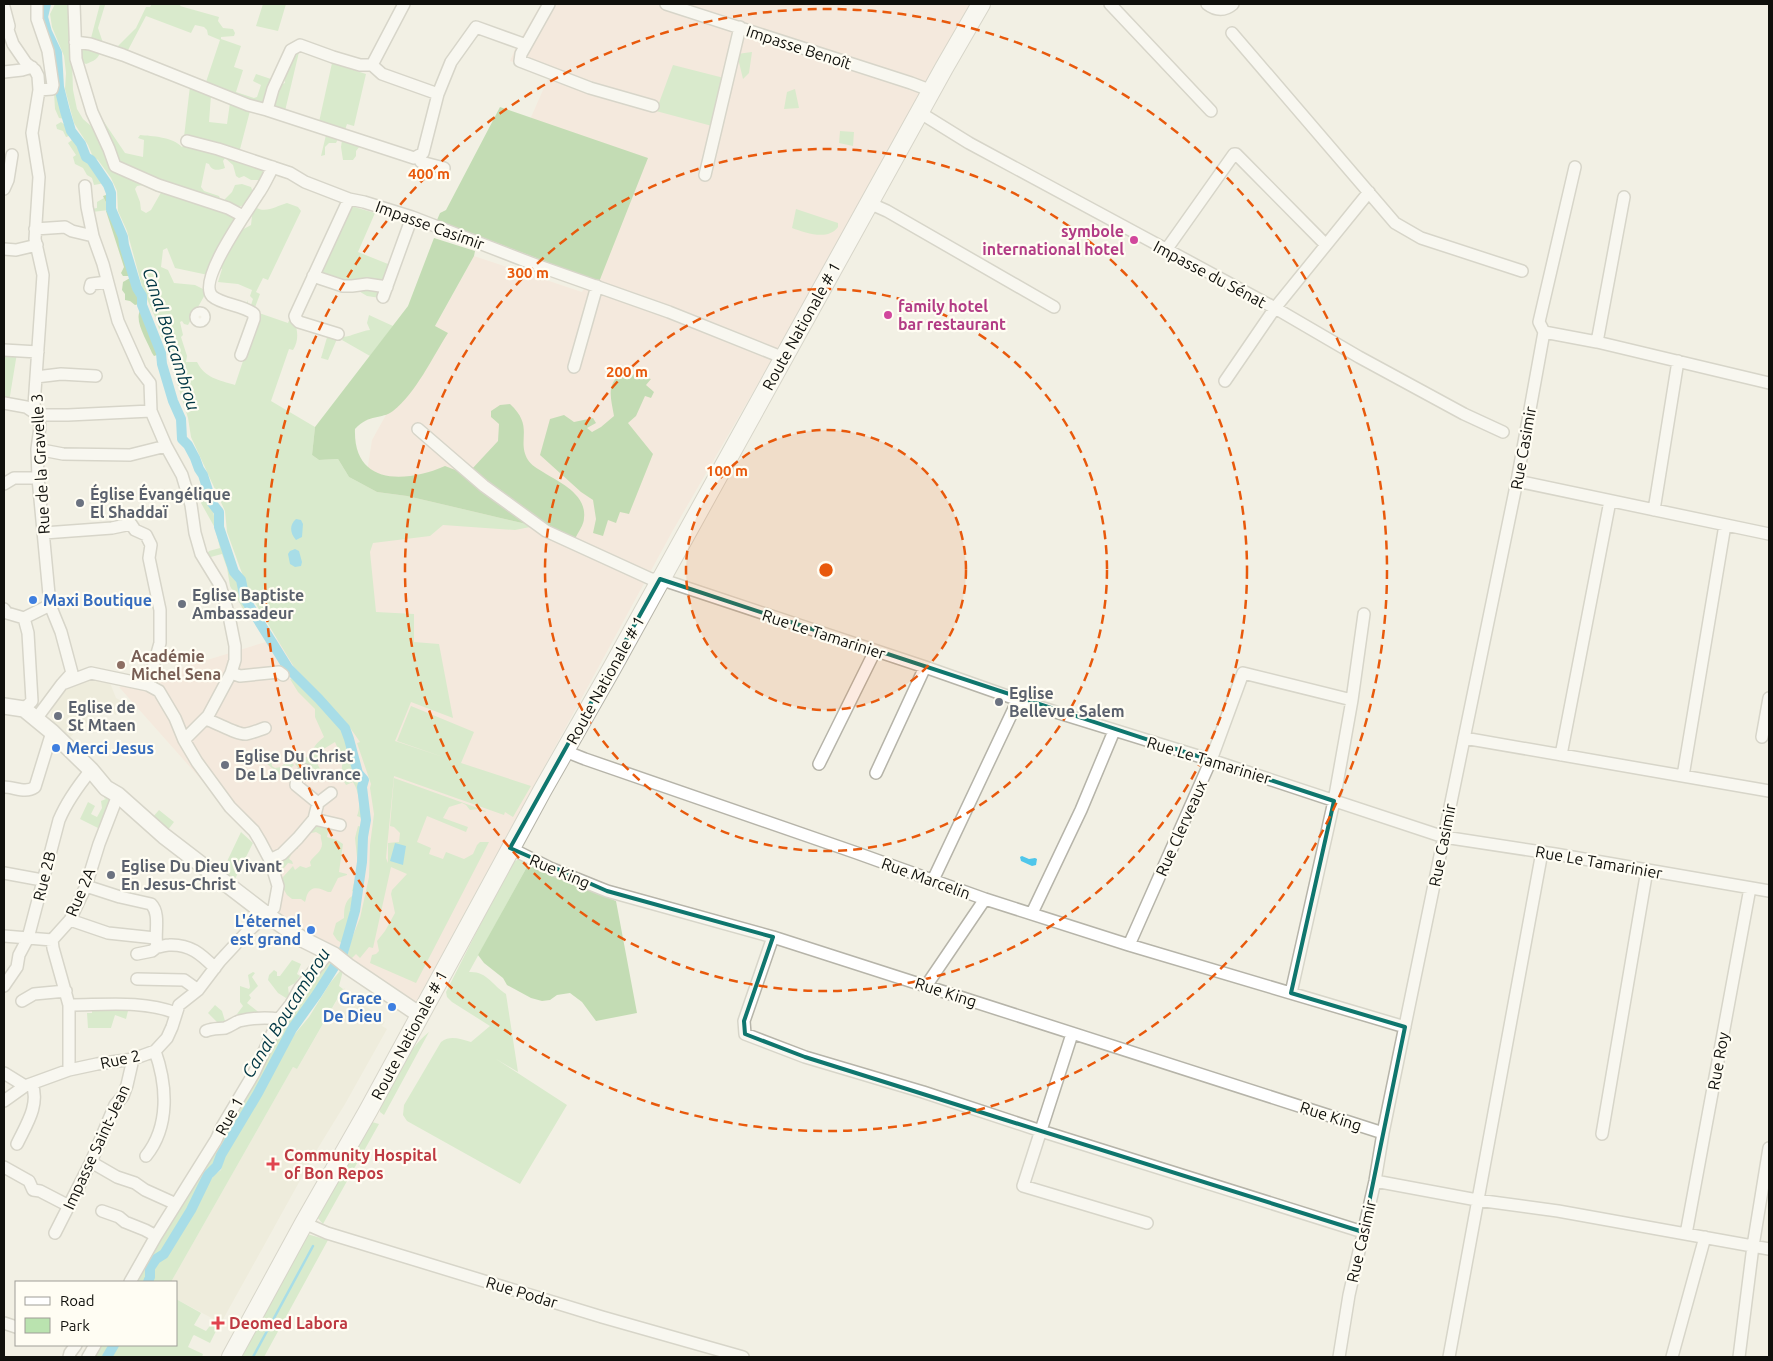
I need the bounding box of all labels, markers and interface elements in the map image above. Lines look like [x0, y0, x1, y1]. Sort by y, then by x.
street label: Impasse Benoît [744, 22, 855, 73]
text: 400 m [408, 165, 450, 182]
street label: Impasse Casimir [373, 197, 487, 253]
place label: symbole international hotel [982, 222, 1124, 258]
marker: symbole international hotel [1128, 234, 1140, 246]
street label: Impasse du Sénat [1151, 237, 1270, 312]
street label: Route Nationale # 1 [758, 259, 844, 393]
text: 300 m [507, 264, 549, 281]
water label: Canal Boucambrou [139, 265, 205, 413]
place label: family hotel bar restaurant [898, 297, 1006, 333]
marker: family hotel bar restaurant [882, 309, 894, 321]
text: 200 m [606, 363, 648, 380]
street label: Rue de la Gravelle 3 [27, 393, 53, 535]
street label: Rue Casimir [1507, 405, 1539, 491]
text: 100 m [706, 462, 748, 479]
place label: Église Évangélique El Shaddaï [90, 483, 231, 521]
marker: Église Évangélique El Shaddaï [74, 497, 86, 509]
centre of rings [817, 561, 835, 579]
place label: Eglise Baptiste Ambassadeur [192, 586, 304, 622]
place label: Maxi Boutique [43, 591, 152, 609]
marker: Maxi Boutique [27, 594, 39, 606]
marker: Eglise Baptiste Ambassadeur [176, 598, 188, 610]
street label: Rue Le Tamarinier [760, 606, 888, 662]
street label: Route Nationale # 1 [562, 613, 648, 747]
place label: Académie Michel Sena [131, 647, 221, 683]
marker: Académie Michel Sena [115, 659, 127, 671]
place label: Eglise Bellevue Salem [1009, 684, 1124, 720]
marker: Eglise Bellevue Salem [993, 696, 1005, 708]
place label: Eglise de St Mtaen [68, 698, 136, 734]
marker: Eglise de St Mtaen [52, 710, 64, 722]
street label: Rue Le Tamarinier [1145, 733, 1273, 787]
place label: Merci Jesus [66, 739, 154, 757]
marker: Merci Jesus [50, 742, 62, 754]
place label: Eglise Du Christ De La Delivrance [235, 747, 361, 783]
marker: Eglise Du Christ De La Delivrance [219, 759, 231, 771]
street label: Rue Clerveaux [1152, 777, 1210, 879]
street label: Rue Casimir [1425, 802, 1459, 888]
street label: Rue Le Tamarinier [1534, 842, 1664, 882]
street label: Rue 2B [29, 849, 59, 903]
street label: Rue King [527, 850, 593, 892]
street label: Rue Marcelin [879, 854, 973, 902]
place label: Eglise Du Dieu Vivant En Jesus-Christ [121, 857, 282, 893]
street label: Rue 2A [62, 864, 98, 919]
marker: Eglise Du Dieu Vivant En Jesus-Christ [105, 869, 117, 881]
place label: L'éternel est grand [230, 912, 301, 948]
marker: L'éternel est grand [305, 924, 317, 936]
water label: Canal Boucambrou [237, 944, 333, 1081]
street label: Route Nationale # 1 [367, 967, 451, 1103]
street label: Rue King [913, 974, 979, 1010]
place label: Grace De Dieu [323, 989, 382, 1025]
marker: Grace De Dieu [386, 1001, 398, 1013]
street label: Rue Roy [1704, 1030, 1732, 1091]
street label: Rue 2 [98, 1046, 142, 1072]
street label: Impasse Saint-Jean [59, 1082, 133, 1212]
street label: Rue 1 [211, 1094, 247, 1138]
street label: Rue King [1298, 1098, 1364, 1134]
place label: Community Hospital of Bon Repos [284, 1146, 437, 1182]
marker: Community Hospital of Bon Repos [266, 1157, 280, 1171]
street label: Rue Casimir [1343, 1198, 1379, 1284]
street label: Rue Podar [484, 1273, 560, 1311]
legend [15, 1281, 178, 1346]
text: Road [60, 1292, 95, 1309]
place label: Deomed Labora [229, 1314, 348, 1332]
marker: Deomed Labora [211, 1316, 225, 1330]
text: Park [60, 1317, 90, 1334]

